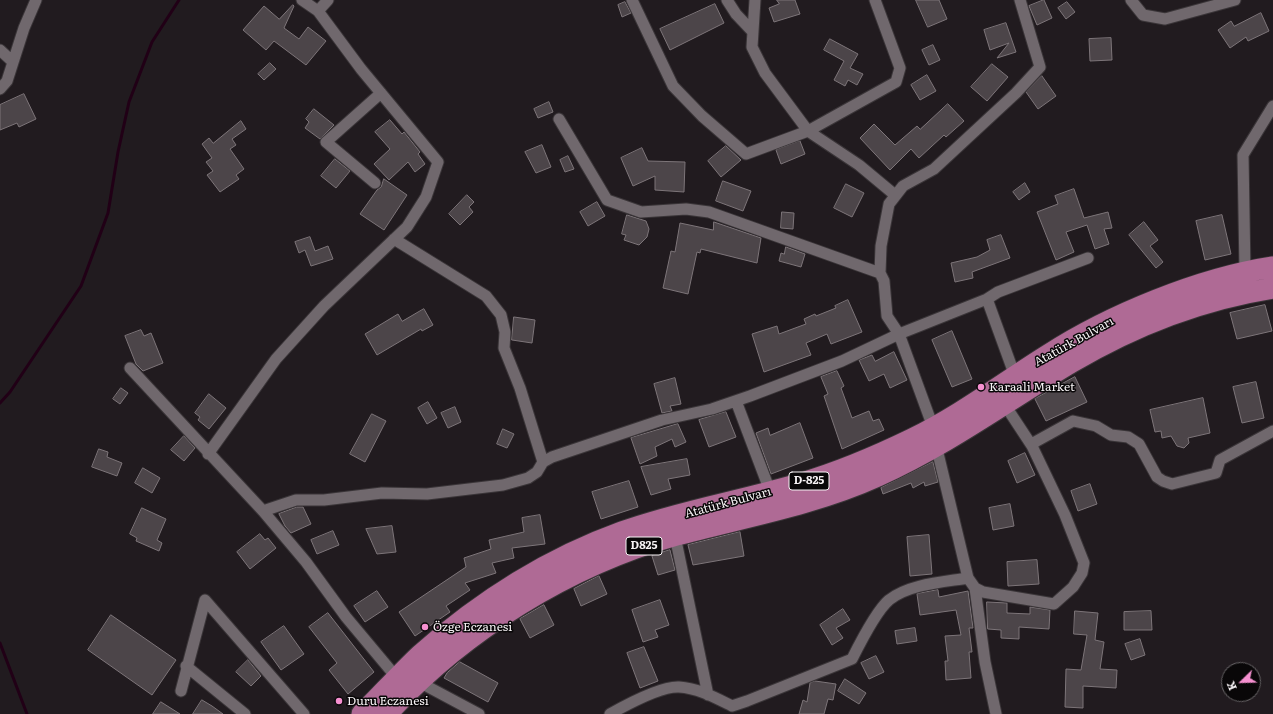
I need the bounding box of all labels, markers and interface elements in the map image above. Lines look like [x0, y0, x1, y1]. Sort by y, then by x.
street label: Atatürk Bulvarı [1032, 314, 1116, 370]
place label: Karaali Market [989, 380, 1075, 394]
marker: Karaali Market [976, 382, 986, 392]
road number: D-825 [789, 472, 829, 490]
street label: Atatürk Bulvarı [683, 485, 773, 521]
road number: D825 [626, 537, 662, 555]
place label: Özge Eczanesi [433, 620, 512, 634]
marker: Özge Eczanesi [420, 622, 430, 632]
north arrow [1221, 662, 1261, 702]
text: K [1222, 679, 1240, 693]
place label: Duru Eczanesi [347, 694, 429, 708]
marker: Duru Eczanesi [334, 696, 344, 706]

